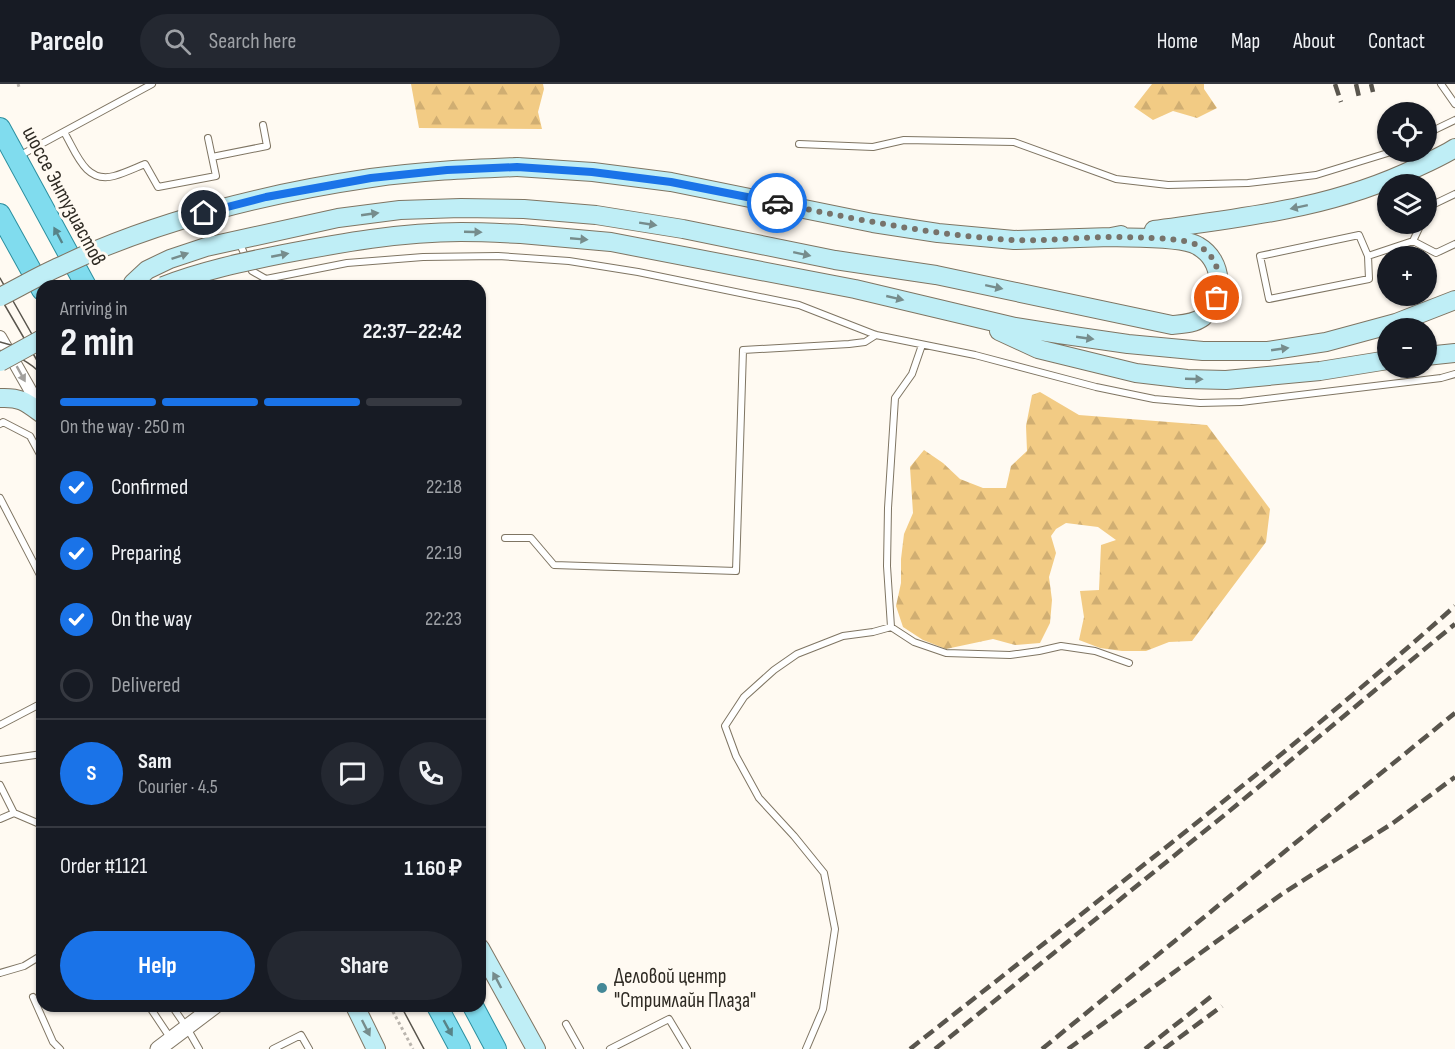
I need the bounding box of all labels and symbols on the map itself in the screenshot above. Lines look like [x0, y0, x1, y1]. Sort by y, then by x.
street label: шоссе Энтузиастов [17, 122, 111, 270]
courier [747, 173, 807, 233]
pin [178, 187, 229, 238]
one-way arrow [1289, 203, 1308, 213]
one-way arrow [361, 209, 380, 218]
one-way arrow [638, 219, 657, 228]
one-way arrow [53, 226, 63, 243]
one-way arrow [464, 227, 483, 237]
one-way arrow [570, 234, 589, 244]
one-way arrow [793, 249, 811, 259]
one-way arrow [171, 250, 189, 260]
one-way arrow [271, 250, 290, 259]
pin [1191, 272, 1242, 323]
one-way arrow [985, 283, 1003, 293]
one-way arrow [886, 293, 904, 303]
one-way arrow [1076, 334, 1095, 343]
one-way arrow [1270, 345, 1289, 354]
one-way arrow [16, 366, 26, 383]
one-way arrow [1185, 375, 1204, 384]
place label: Деловой центр "Стримлайн Плаза" [614, 964, 756, 1013]
one-way arrow [492, 971, 502, 988]
marker: Деловой центр "Стримлайн Плаза" [595, 981, 609, 995]
one-way arrow [361, 1019, 370, 1036]
one-way arrow [443, 1020, 453, 1037]

